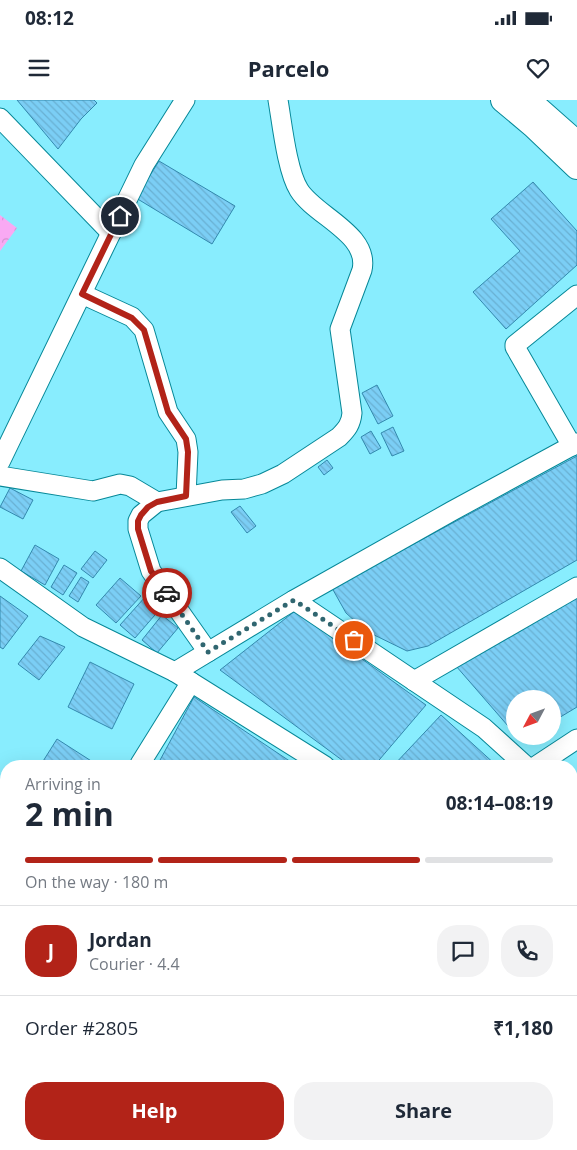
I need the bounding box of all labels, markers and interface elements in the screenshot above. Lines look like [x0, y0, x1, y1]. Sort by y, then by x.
text: 08:12 [25, 5, 74, 31]
text: Parcelo [248, 53, 329, 83]
icon: menu [25, 54, 53, 82]
icon: heart [524, 54, 552, 82]
pin [99, 195, 141, 237]
icon: home [106, 202, 134, 230]
courier [142, 568, 192, 618]
icon: car [153, 579, 181, 607]
pin [333, 619, 375, 661]
icon: bag [340, 626, 368, 654]
north arrow [506, 690, 561, 745]
map controls [506, 690, 561, 745]
text: Arriving in [25, 773, 101, 795]
text: 08:14–08:19 [446, 790, 553, 816]
text: 2 min [25, 792, 114, 835]
text: On the way · 180 m [25, 871, 168, 893]
button: chat [437, 925, 489, 977]
button: phone [501, 925, 553, 977]
text: Jordan [89, 927, 152, 953]
text: J [48, 938, 54, 964]
text: Courier · 4.4 [89, 953, 180, 975]
text: Order #2805 [25, 1015, 138, 1041]
text: ₹1,180 [493, 1015, 553, 1041]
button: Help [25, 1082, 284, 1140]
button: Share [294, 1082, 553, 1140]

